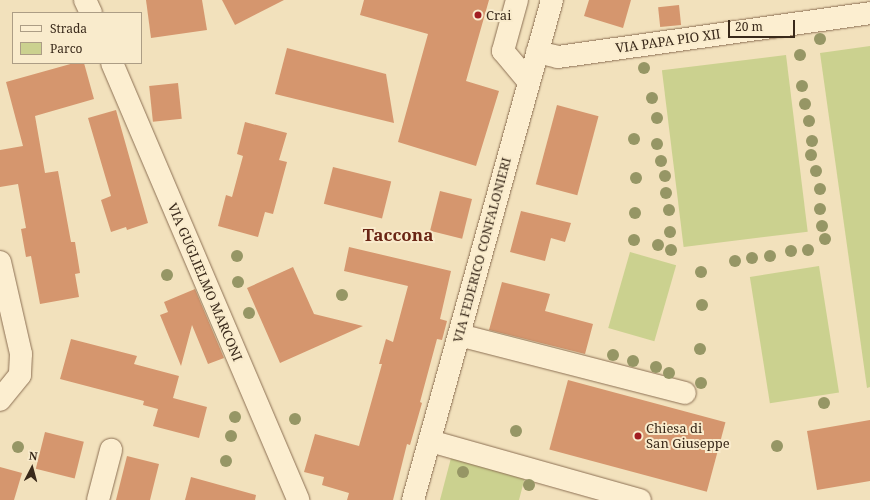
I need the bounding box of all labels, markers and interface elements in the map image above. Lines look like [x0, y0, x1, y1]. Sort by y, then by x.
place label: Crai [486, 7, 511, 23]
marker: Crai [473, 10, 483, 20]
legend [12, 12, 142, 64]
scale bar [730, 12, 797, 38]
text: 20 m [735, 18, 763, 35]
text: Strada [50, 20, 87, 37]
street label: VIA PAPA PIO XII [614, 26, 722, 56]
text: Parco [50, 40, 82, 57]
street label: VIA FEDERICO CONFALONIERI [450, 156, 514, 344]
street label: VIA GUGLIELMO MARCONI [165, 201, 245, 363]
district label: Taccona [363, 225, 433, 245]
place label: Chiesa di San Giuseppe [646, 421, 730, 452]
marker: Chiesa di San Giuseppe [633, 431, 643, 441]
north arrow [12, 448, 52, 488]
text: N [28, 448, 38, 463]

